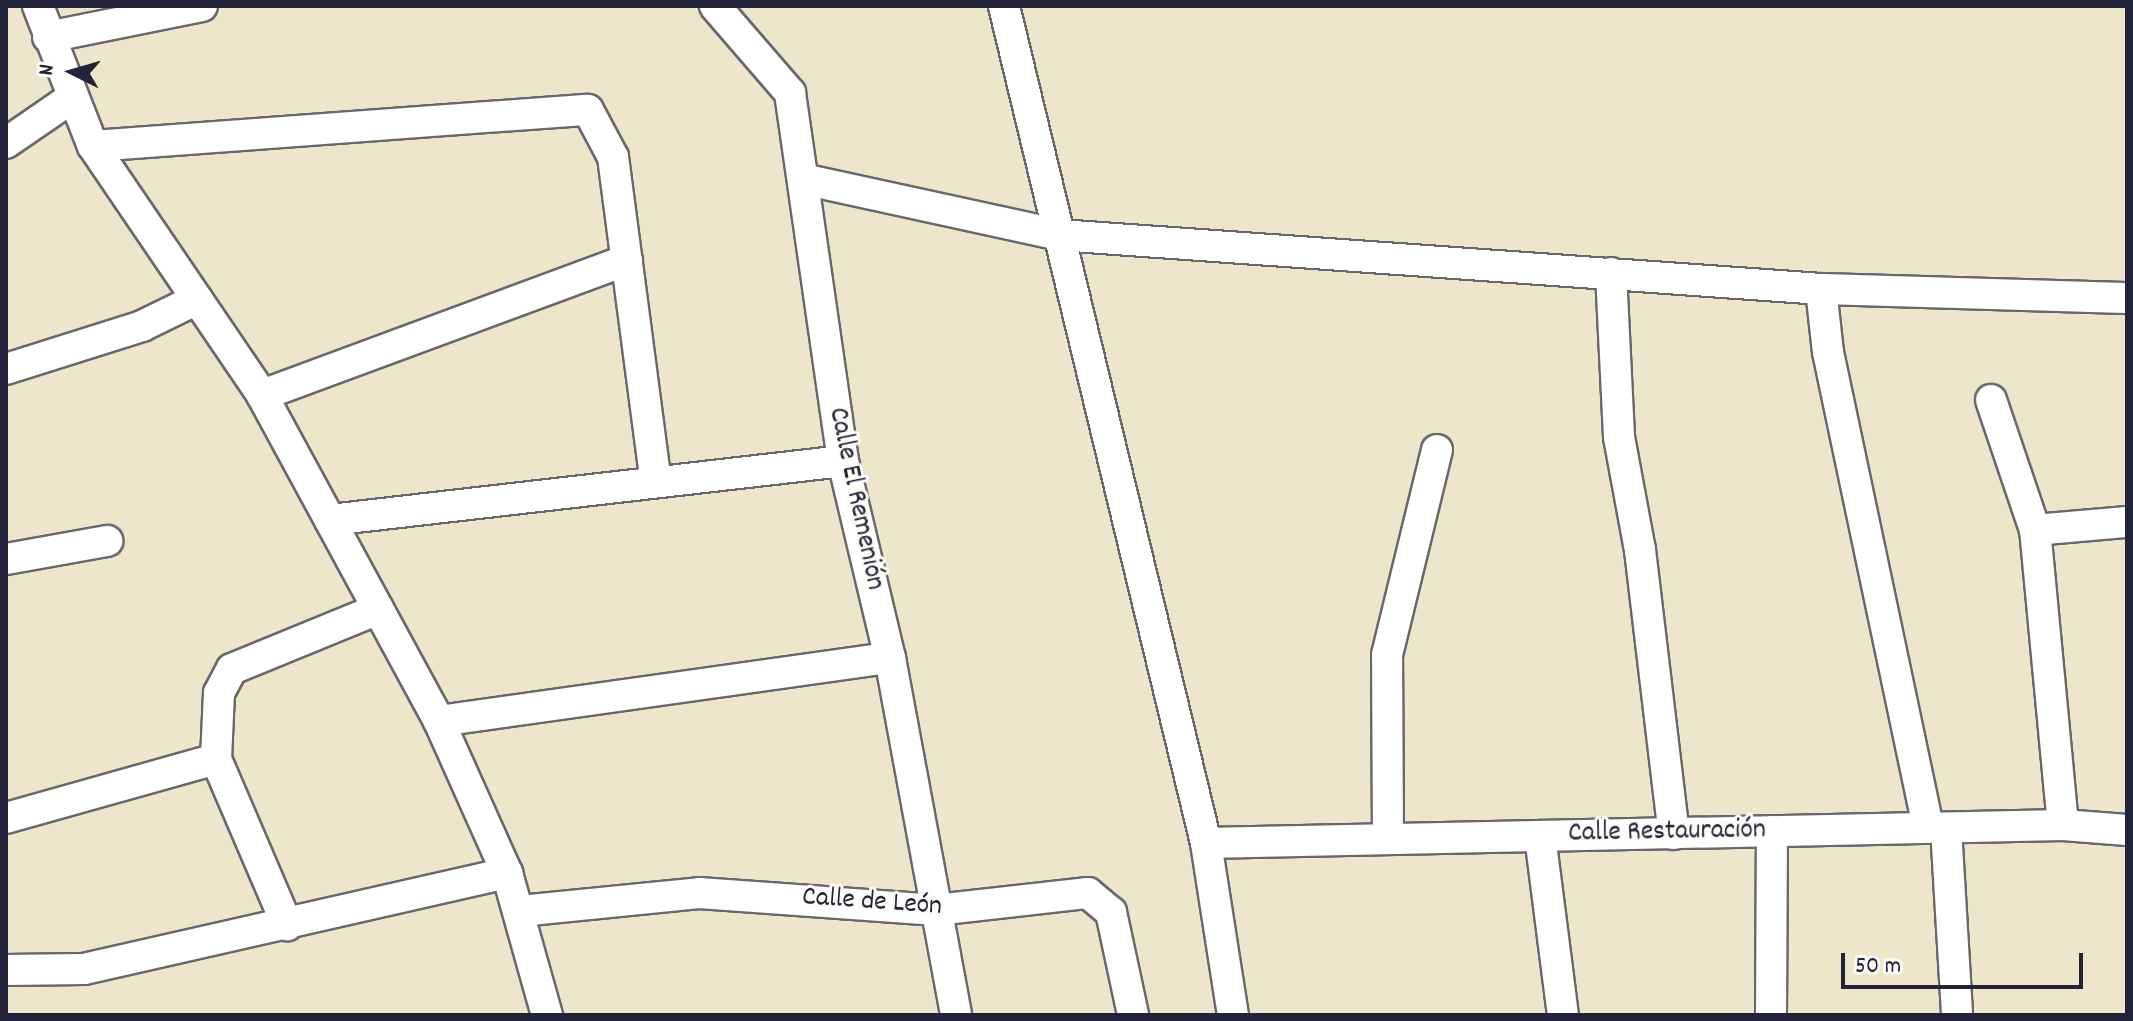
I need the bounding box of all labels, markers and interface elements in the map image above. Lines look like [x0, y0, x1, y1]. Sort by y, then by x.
north arrow [32, 32, 112, 112]
text: N [32, 63, 64, 77]
street label: Calle El Remenión [819, 405, 891, 593]
street label: Calle Restauración [1568, 814, 1766, 852]
street label: Calle de León [801, 881, 943, 925]
scale bar [1845, 937, 2087, 987]
text: 50 m [1855, 950, 1901, 984]

